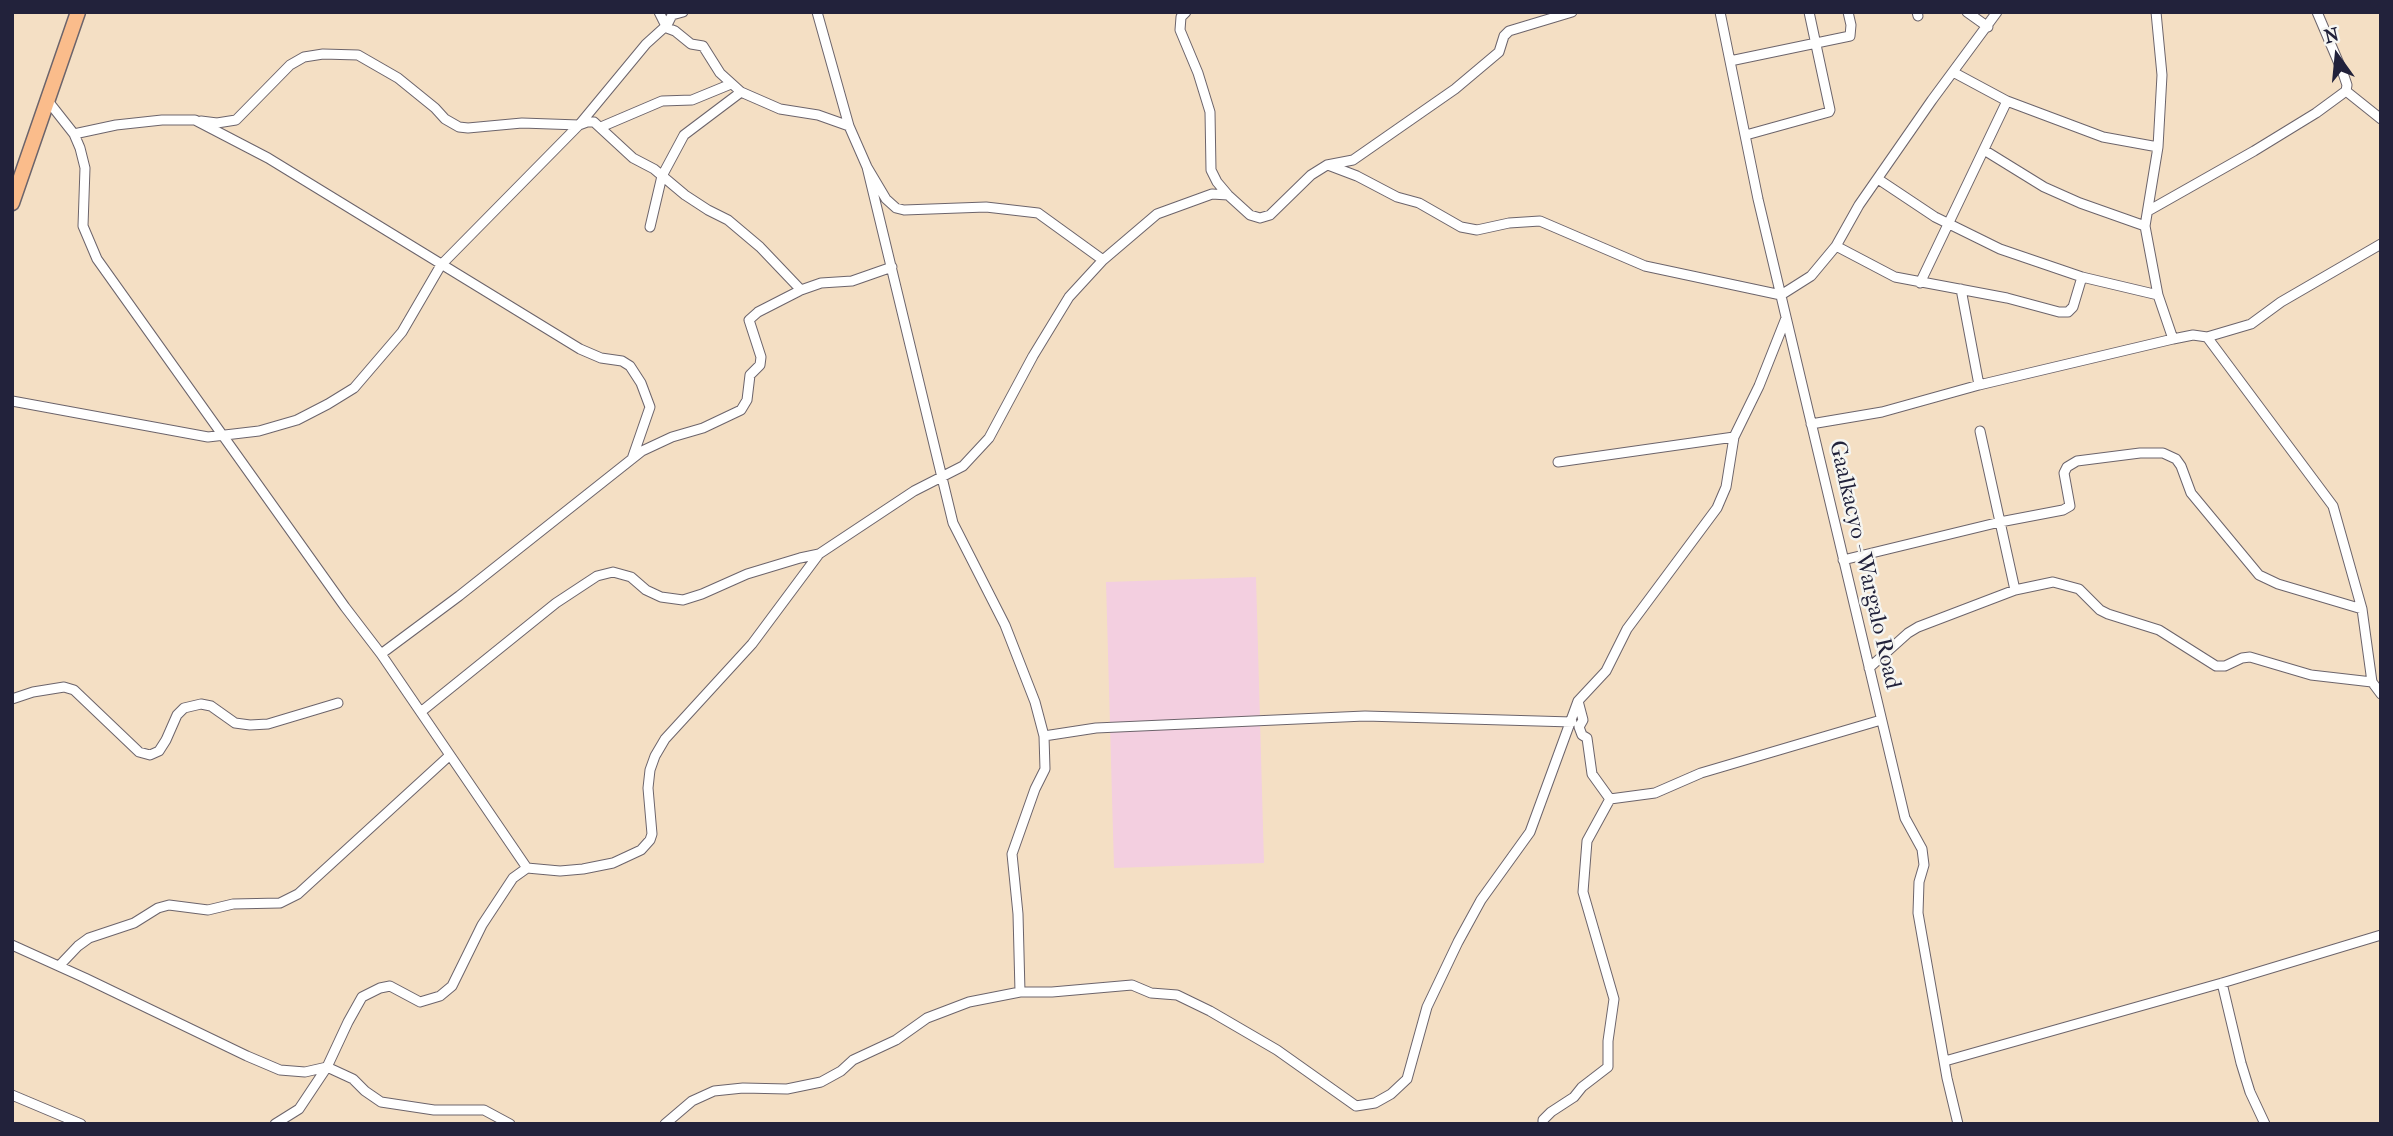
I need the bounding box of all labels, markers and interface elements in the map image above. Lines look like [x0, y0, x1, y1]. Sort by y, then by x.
north arrow [2302, 21, 2372, 91]
text: N [2322, 23, 2341, 48]
street label: Gaalkacyo - Wargalo Road [1822, 438, 1906, 692]

